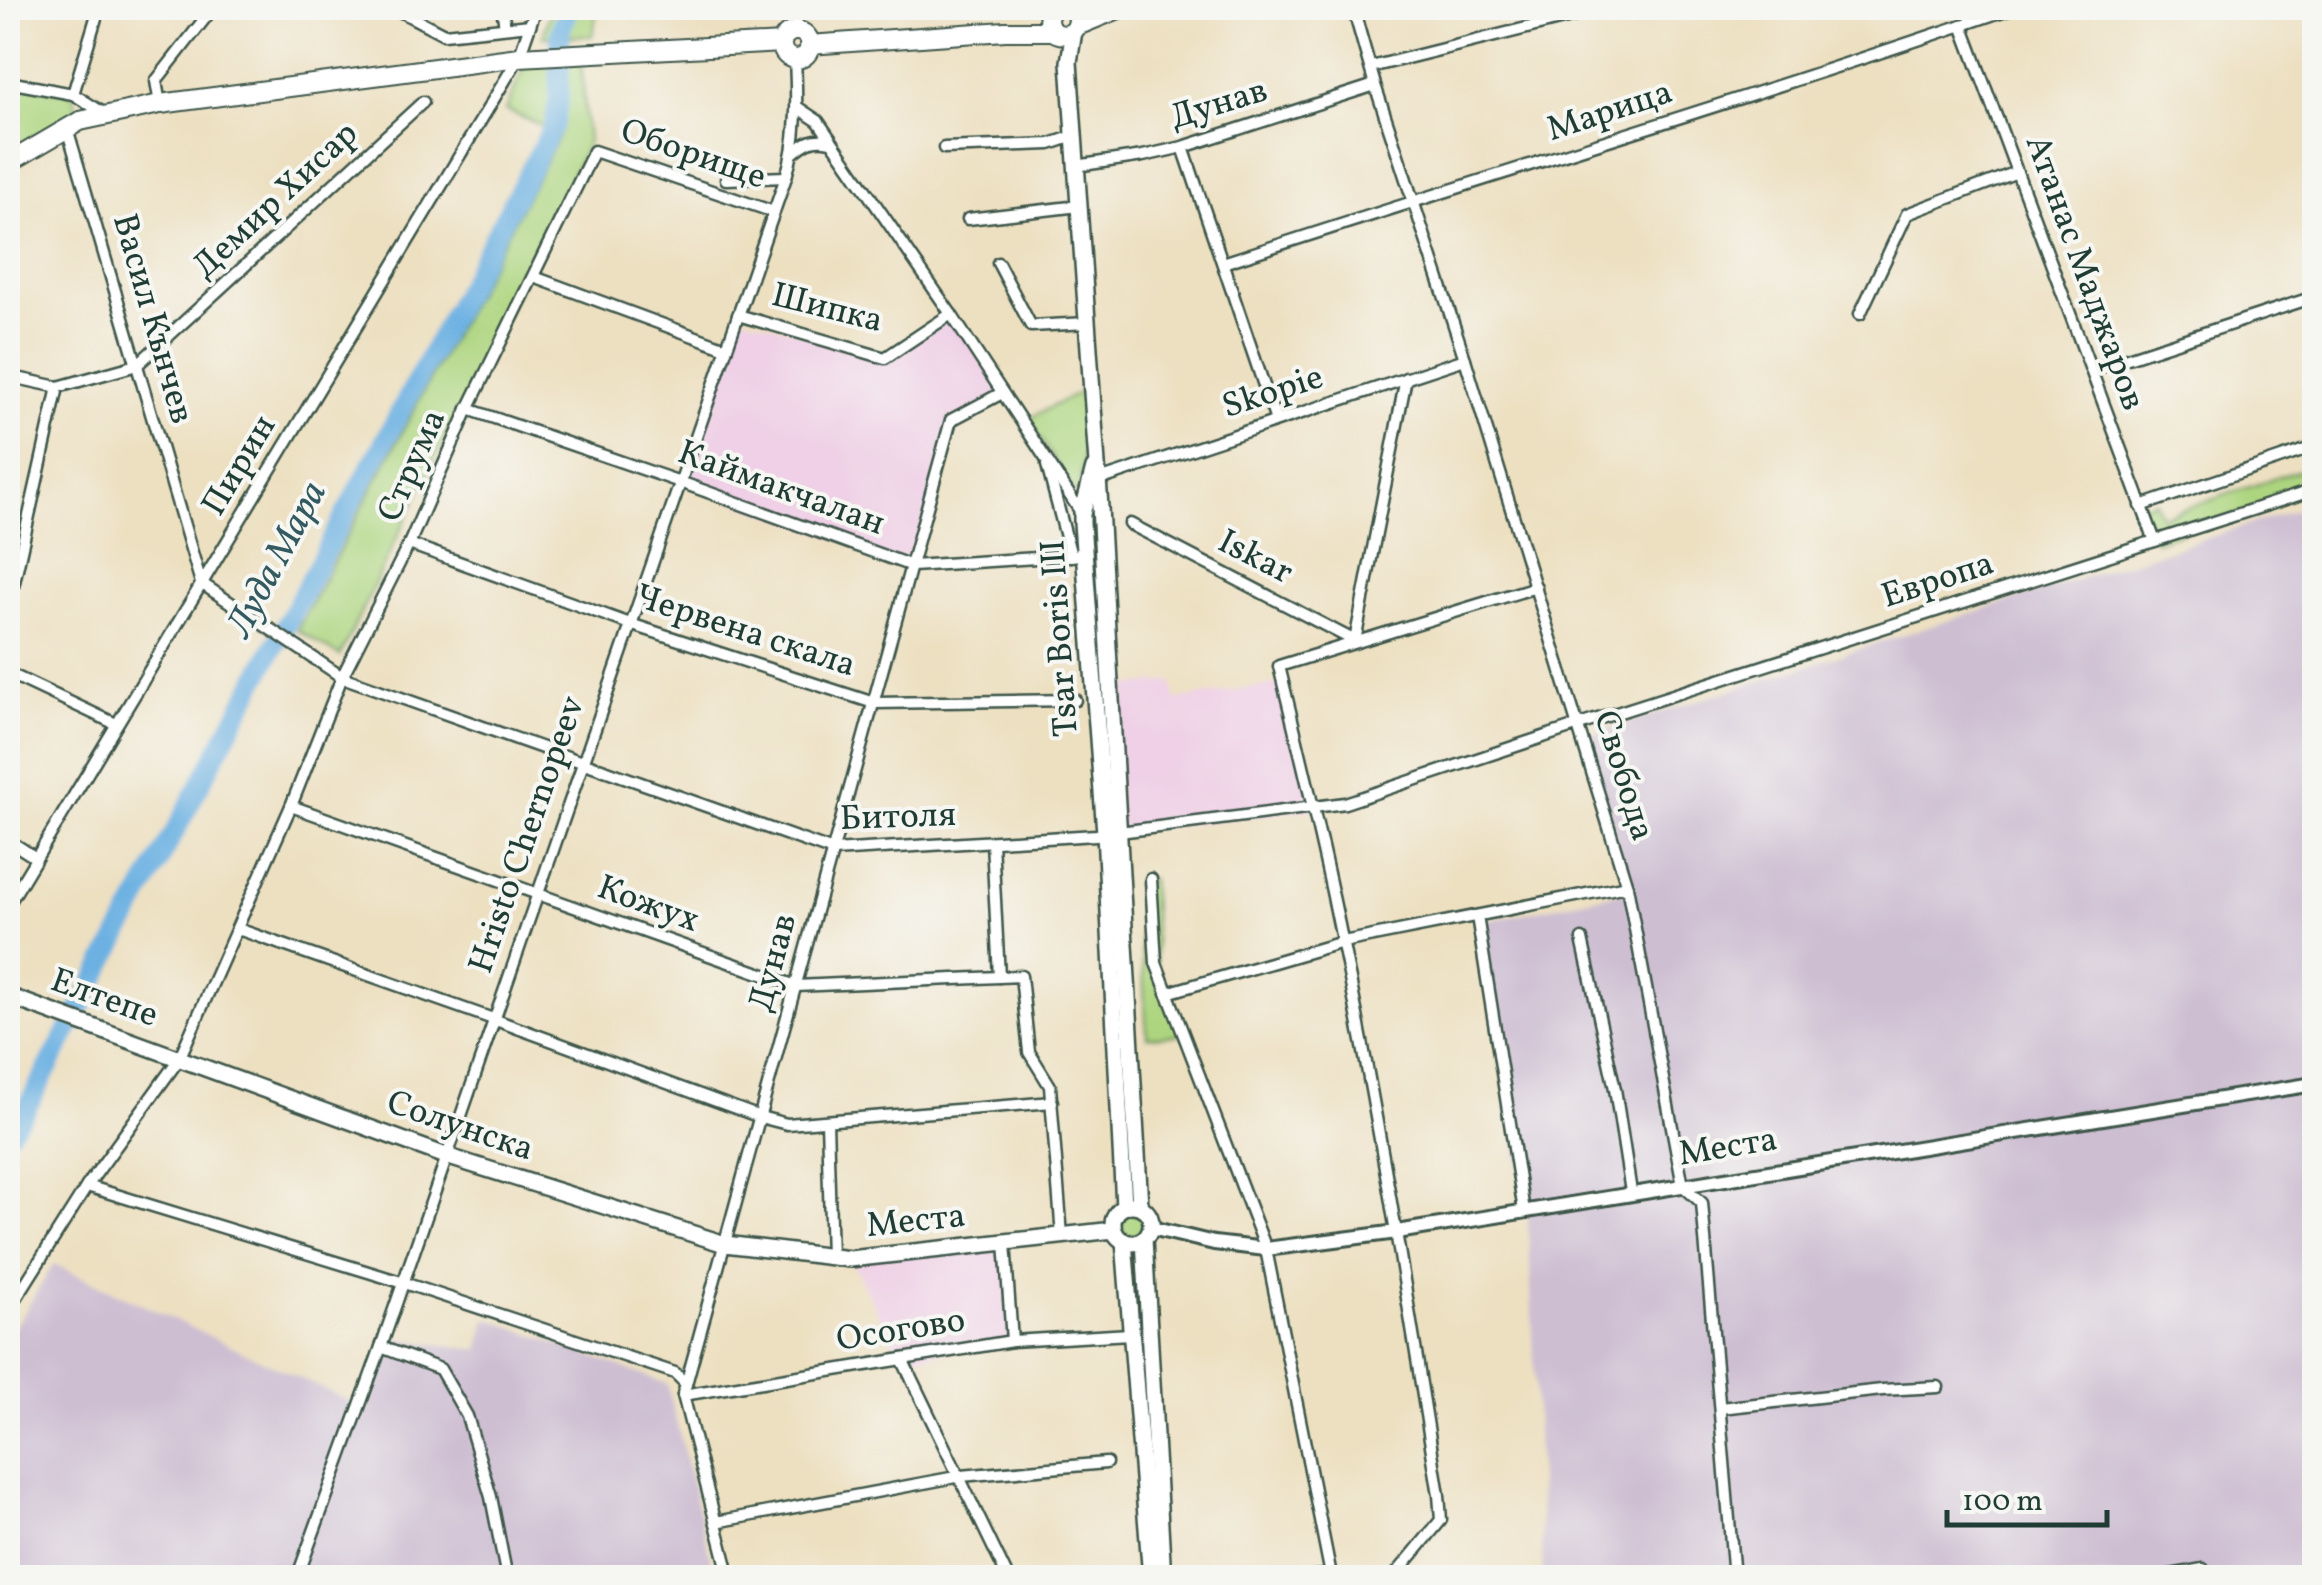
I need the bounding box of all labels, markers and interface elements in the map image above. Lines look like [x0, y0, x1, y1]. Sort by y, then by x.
street label: Дунав [1164, 67, 1274, 143]
street label: Марица [1541, 69, 1679, 155]
street label: Оборище [614, 108, 772, 202]
street label: Демир Хисар [182, 111, 370, 291]
street label: Атанас Маджаров [2012, 129, 2156, 417]
street label: Васил Кънчев [99, 208, 205, 430]
street label: Шипка [766, 272, 888, 346]
street label: Skopie [1216, 354, 1330, 432]
street label: Струма [367, 402, 459, 530]
street label: Пирин [191, 407, 289, 525]
street label: Каймакчалан [671, 429, 891, 549]
water label: Луда Мара [214, 472, 341, 649]
street label: Iskar [1209, 519, 1301, 597]
street label: Tsar Boris III [1030, 538, 1092, 738]
street label: Европа [1876, 540, 2000, 622]
street label: Червена скала [628, 574, 862, 690]
street label: Hristo Chernopeev [458, 690, 598, 980]
street label: Свобода [1581, 705, 1665, 847]
street label: Битоля [839, 792, 957, 844]
street label: Кожух [590, 864, 706, 946]
street label: Дунав [738, 909, 810, 1017]
street label: Елтепе [44, 957, 164, 1041]
street label: Солунска [380, 1080, 540, 1174]
street label: Места [1675, 1117, 1781, 1179]
street label: Места [864, 1193, 968, 1251]
street label: Осогово [833, 1297, 969, 1365]
scale bar [1947, 1465, 2107, 1527]
text: 100 m [1962, 1481, 2043, 1523]

